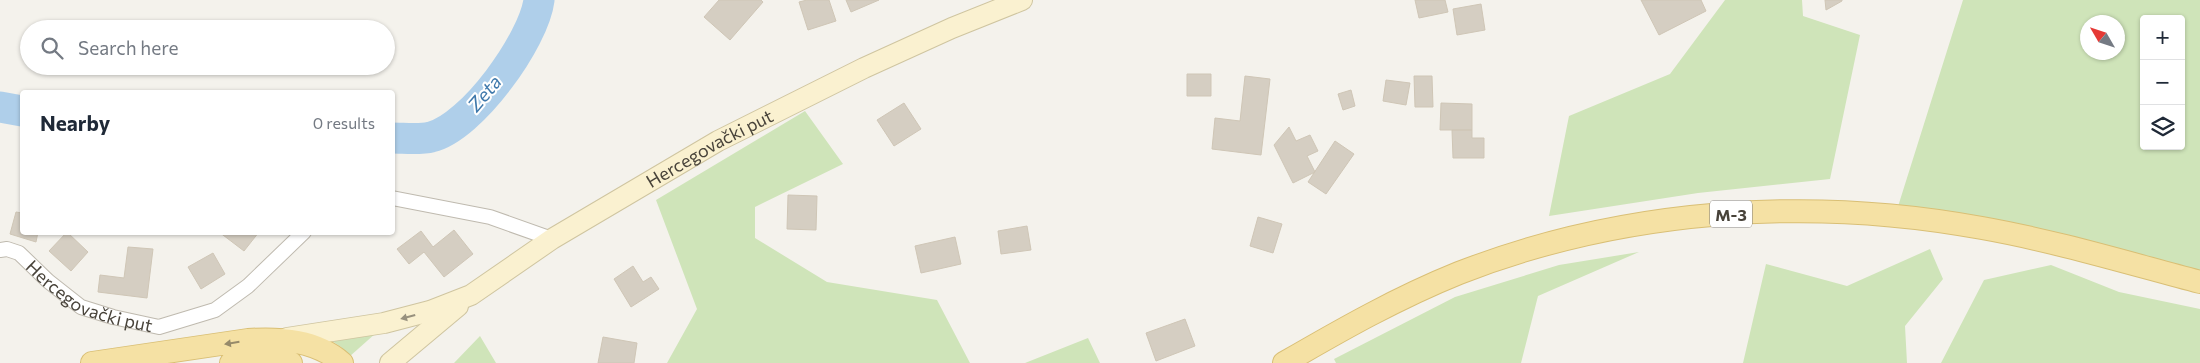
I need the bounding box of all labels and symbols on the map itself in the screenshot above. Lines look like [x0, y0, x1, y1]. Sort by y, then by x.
north arrow [2080, 15, 2125, 60]
water label: Zeta [462, 70, 506, 117]
street label: Hercegovački put [642, 104, 776, 192]
road number: M-3 [1710, 200, 1752, 228]
street label: Hercegovački put [22, 255, 155, 336]
one-way arrow [401, 313, 416, 321]
one-way arrow [224, 339, 240, 347]

